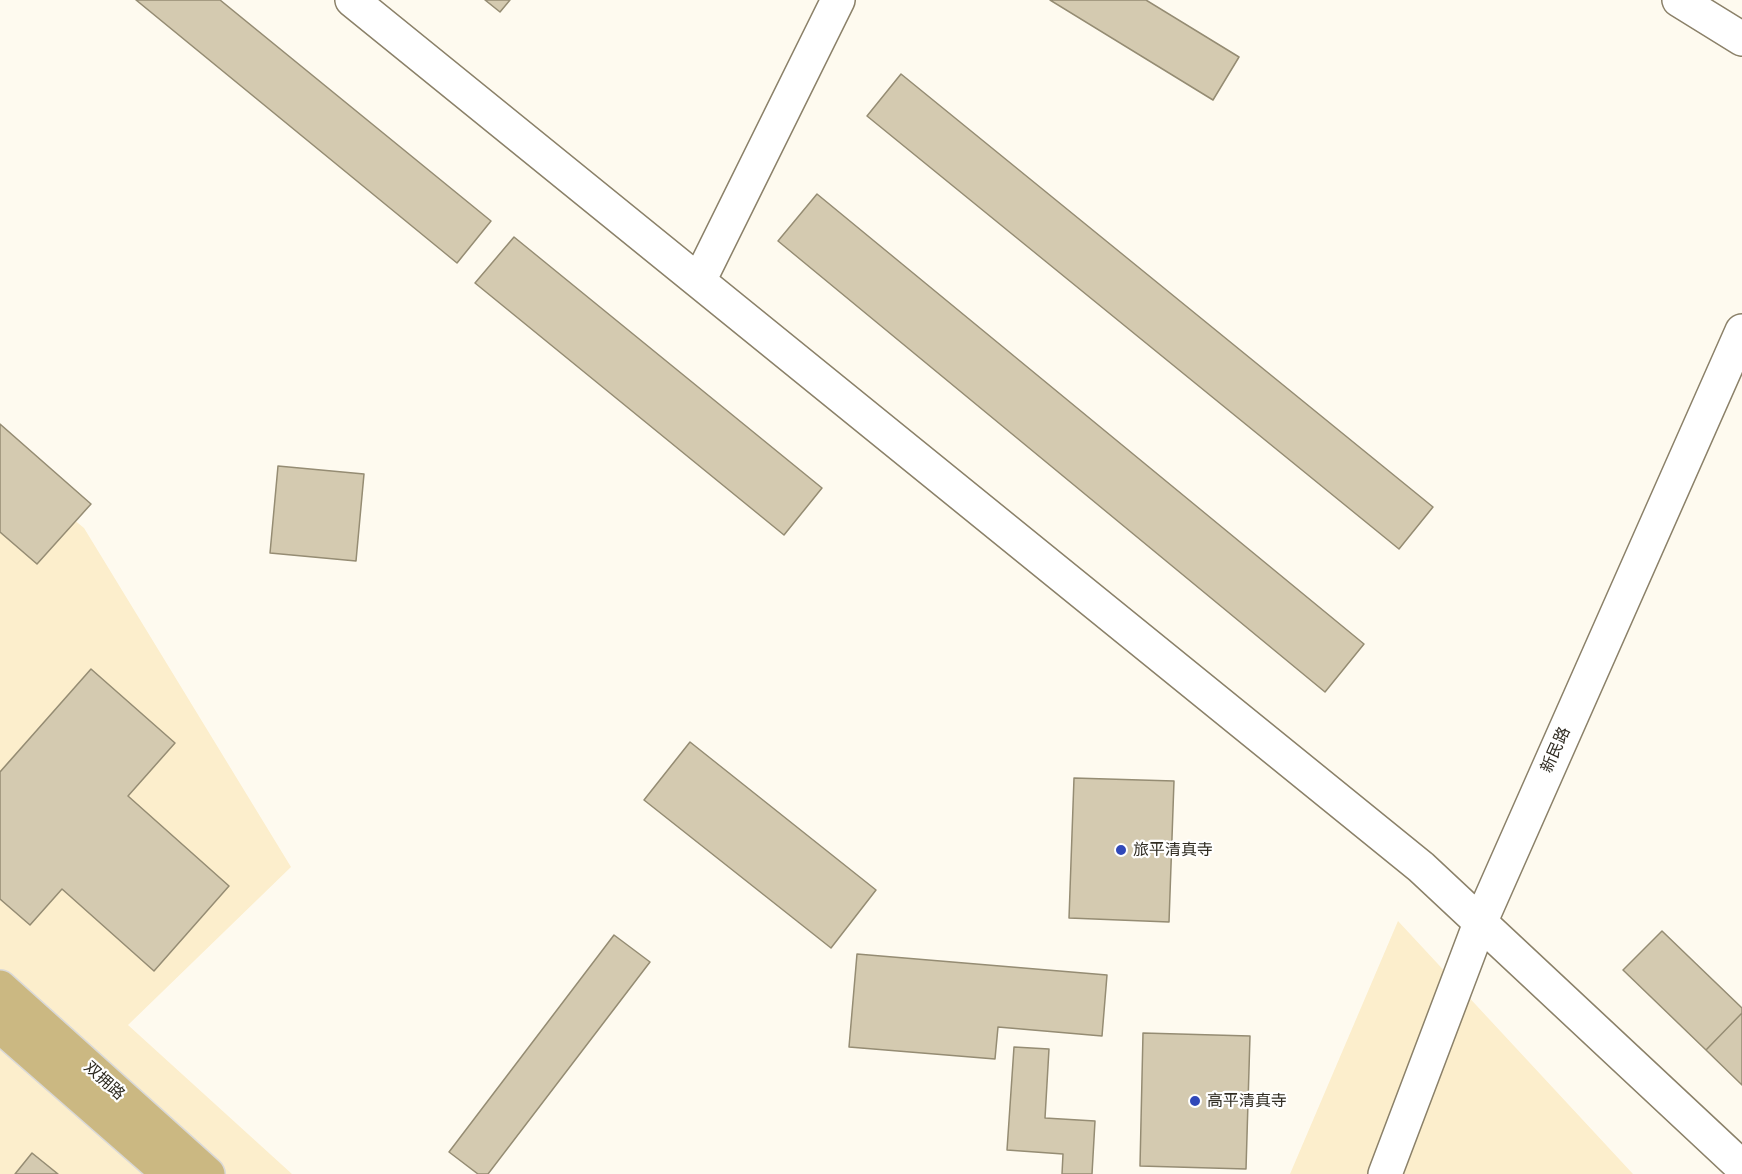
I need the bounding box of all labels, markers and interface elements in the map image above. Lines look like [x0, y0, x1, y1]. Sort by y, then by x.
street label: 新民路 [1537, 724, 1575, 776]
place label: 旅平清真寺 [1133, 840, 1213, 860]
marker: 旅平清真寺 [1114, 843, 1128, 857]
street label: 双拥路 [80, 1058, 128, 1104]
place label: 高平清真寺 [1207, 1091, 1287, 1111]
marker: 高平清真寺 [1188, 1094, 1202, 1108]

